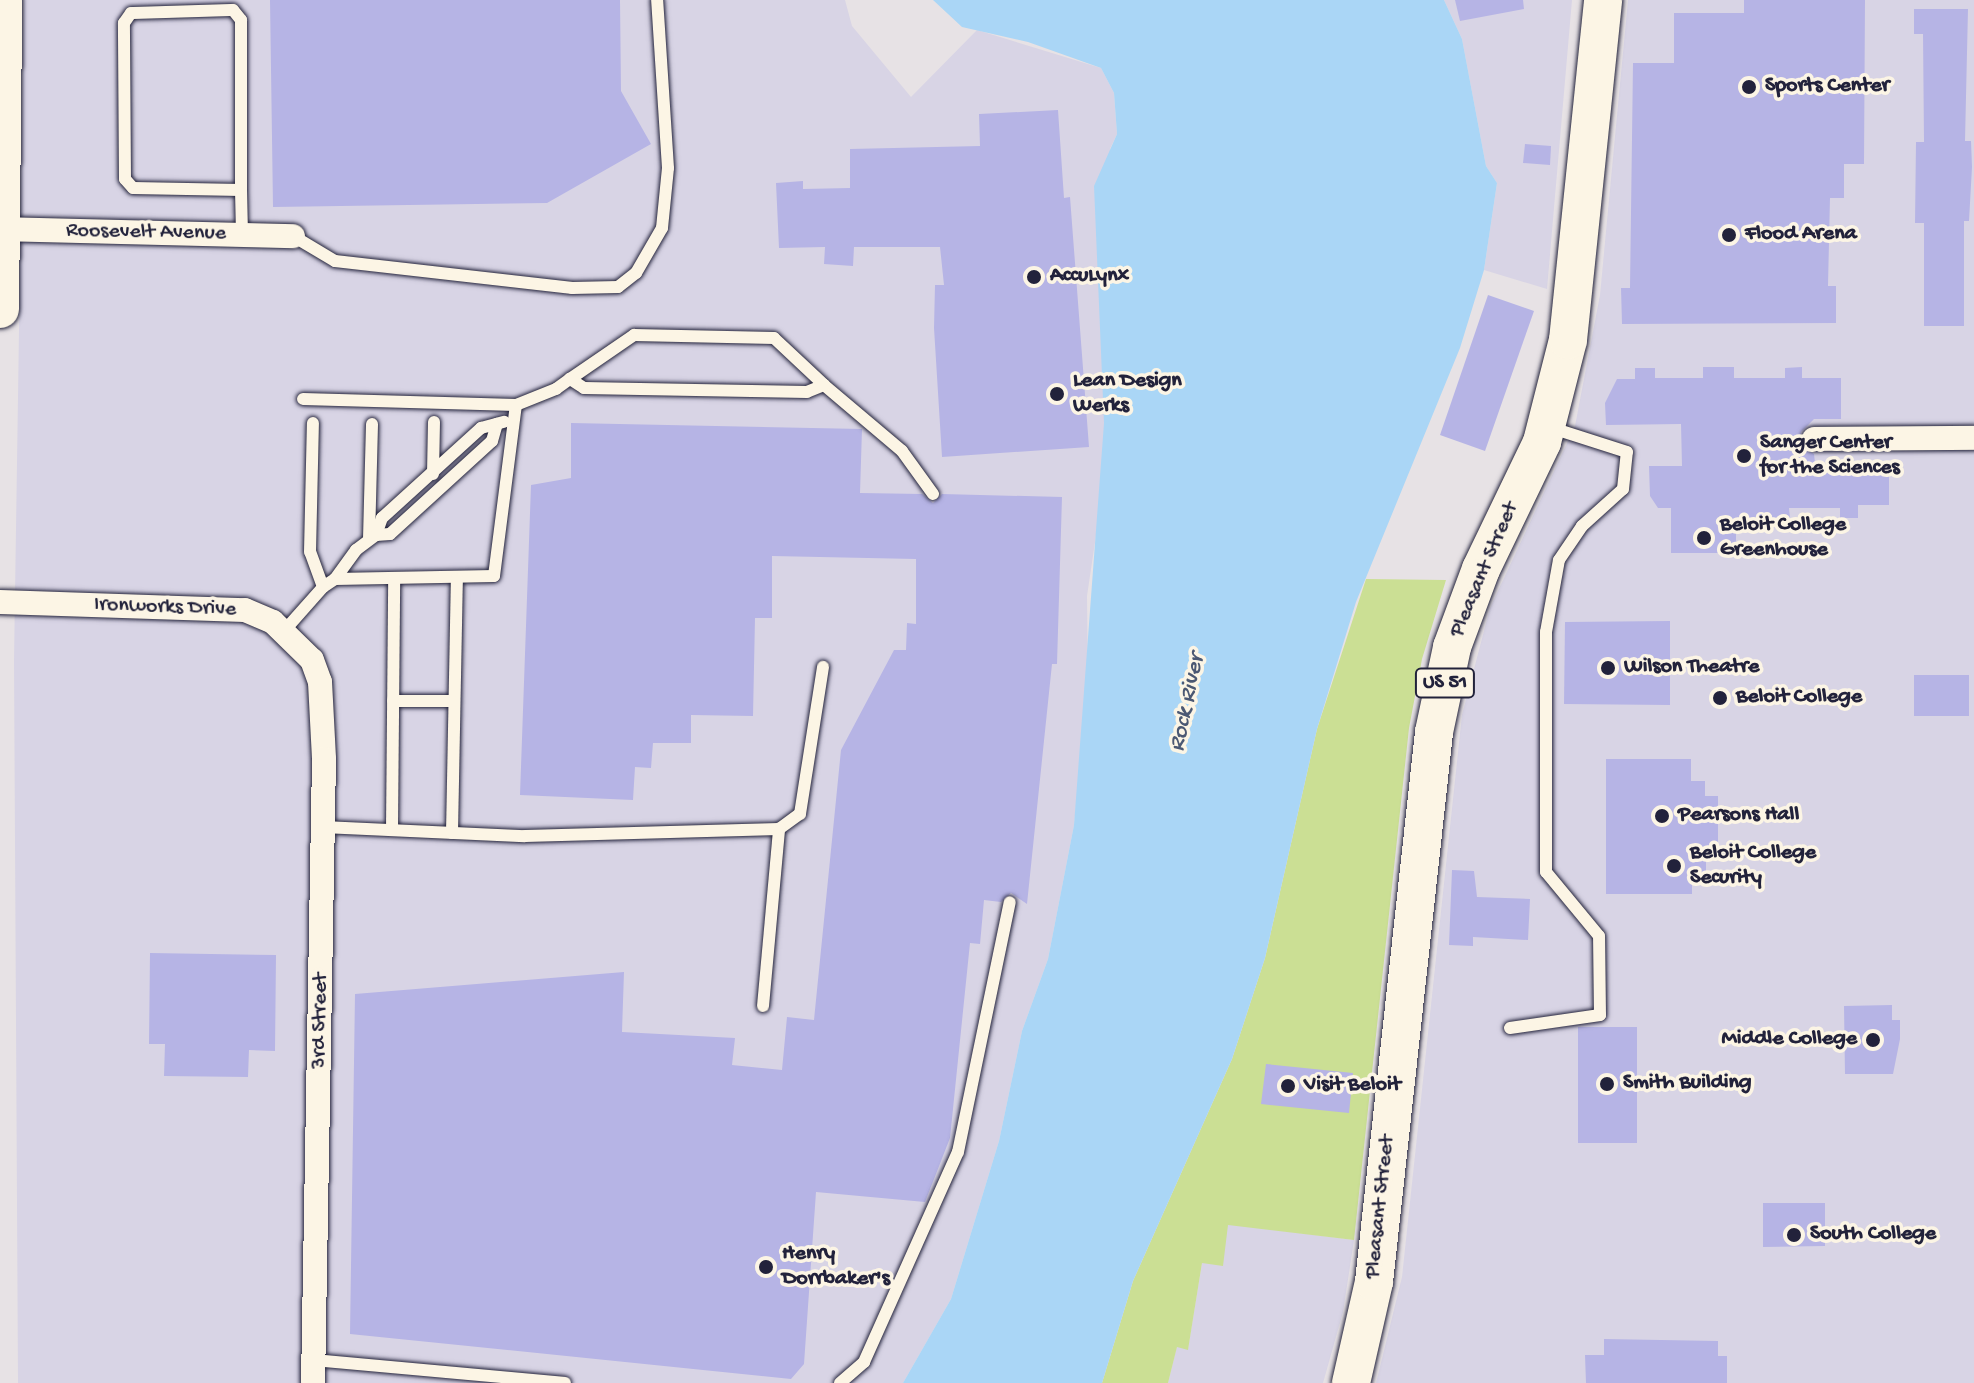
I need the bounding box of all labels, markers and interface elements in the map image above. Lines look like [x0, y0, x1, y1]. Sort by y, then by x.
place label: Sports Center [1765, 74, 1889, 100]
marker: Sports Center [1740, 78, 1758, 96]
street label: Roosevelt Avenue [66, 218, 226, 248]
place label: Flood Arena [1745, 222, 1857, 248]
marker: Flood Arena [1720, 226, 1738, 244]
place label: AccuLynx [1050, 264, 1129, 290]
marker: AccuLynx [1025, 268, 1043, 286]
place label: Lean Design Werks [1073, 368, 1182, 420]
marker: Lean Design Werks [1048, 385, 1066, 403]
place label: Sanger Center for the Sciences [1760, 430, 1900, 482]
marker: Sanger Center for the Sciences [1735, 447, 1753, 465]
street label: Pleasant Street [1445, 498, 1525, 642]
place label: Beloit College Greenhouse [1720, 512, 1846, 564]
marker: Beloit College Greenhouse [1695, 529, 1713, 547]
street label: Ironworks Drive [93, 592, 237, 624]
water label: Rock River [1164, 652, 1212, 754]
place label: Wilson Theatre [1624, 655, 1759, 681]
marker: Wilson Theatre [1599, 659, 1617, 677]
road number: US 51 [1413, 667, 1477, 699]
place label: Beloit College [1736, 685, 1862, 711]
marker: Beloit College [1711, 689, 1729, 707]
place label: Pearsons Hall [1678, 803, 1799, 829]
marker: Pearsons Hall [1653, 807, 1671, 825]
place label: Beloit College Security [1690, 840, 1816, 892]
marker: Beloit College Security [1665, 857, 1683, 875]
street label: 3rd Street [307, 973, 335, 1069]
place label: Middle College [1722, 1027, 1857, 1053]
marker: Middle College [1864, 1031, 1882, 1049]
place label: Smith Building [1623, 1071, 1751, 1097]
place label: Visit Beloit [1304, 1073, 1401, 1099]
marker: Smith Building [1598, 1075, 1616, 1093]
marker: Visit Beloit [1279, 1077, 1297, 1095]
street label: Pleasant Street [1360, 1134, 1402, 1280]
place label: South College [1810, 1222, 1936, 1248]
marker: South College [1785, 1226, 1803, 1244]
place label: Henry Dorrbaker's [782, 1241, 890, 1292]
marker: Henry Dorrbaker's [757, 1258, 775, 1276]

